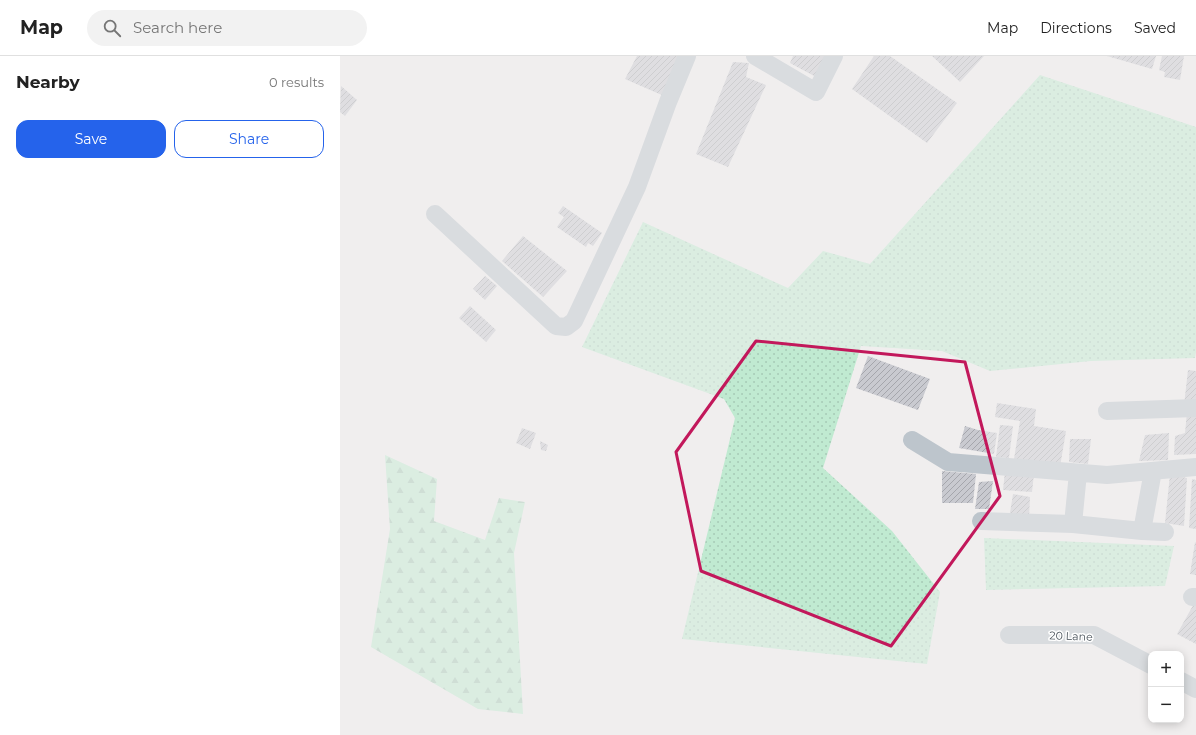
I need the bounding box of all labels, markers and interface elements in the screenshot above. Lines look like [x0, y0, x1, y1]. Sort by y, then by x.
search box [87, 10, 367, 46]
text: Map [20, 16, 63, 39]
icon: search [101, 17, 123, 39]
text: Search here [133, 18, 222, 37]
text: Map [987, 19, 1018, 37]
text: Directions [1040, 19, 1112, 37]
text: Saved [1134, 19, 1176, 37]
text: Nearby [16, 72, 80, 92]
text: 0 results [269, 74, 324, 90]
button: Save [16, 120, 166, 158]
button: Share [174, 120, 324, 158]
street label: 20 Lane [1049, 628, 1093, 644]
map controls [1148, 651, 1184, 723]
button: + [1148, 651, 1184, 687]
button: − [1148, 687, 1184, 723]

